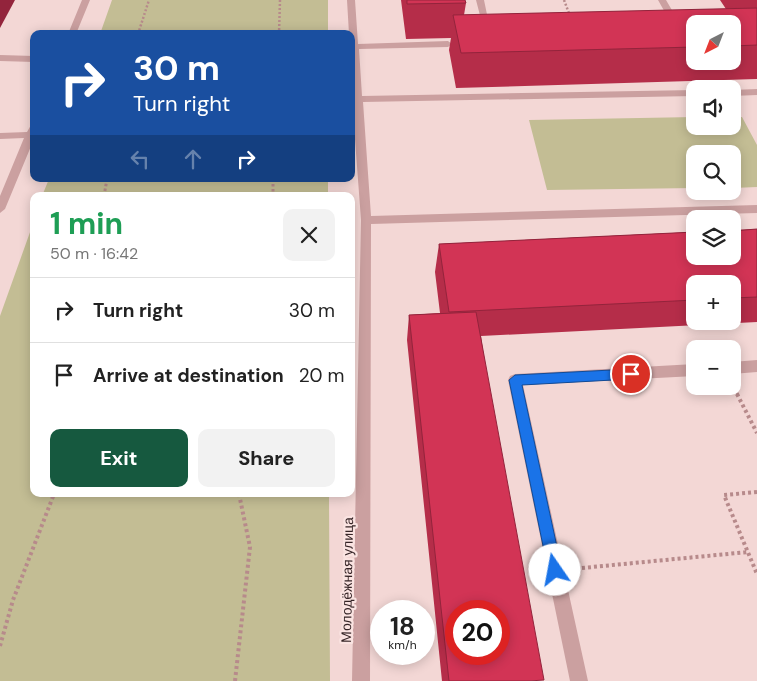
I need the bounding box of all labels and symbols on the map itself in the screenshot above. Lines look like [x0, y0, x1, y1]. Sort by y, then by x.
north arrow [686, 15, 741, 70]
pin [610, 353, 652, 395]
street label: Молодёжная улица [337, 517, 357, 643]
position arrow [528, 543, 580, 595]
speed limit sign: 20 [445, 600, 510, 665]

